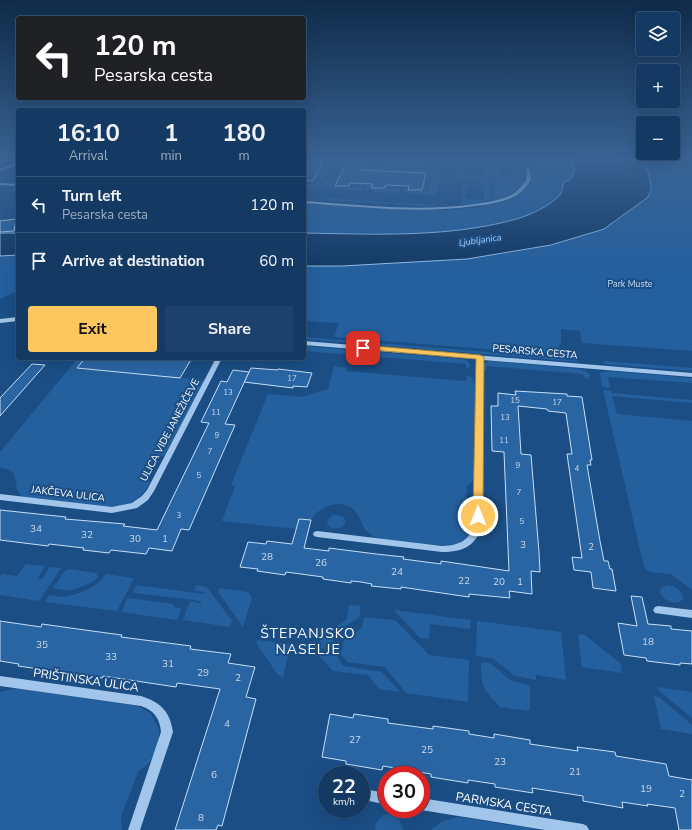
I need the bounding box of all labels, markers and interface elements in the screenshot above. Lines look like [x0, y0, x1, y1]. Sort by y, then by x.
map controls [636, 12, 680, 160]
button: layers [636, 12, 680, 56]
text: 120 m [94, 27, 177, 65]
icon: left [28, 32, 80, 84]
text: Pesarska cesta [94, 63, 213, 87]
button: + [636, 64, 680, 108]
button: − [636, 116, 680, 160]
text: 16:10 [56, 117, 120, 149]
text: 1 [164, 117, 178, 149]
text: 180 [222, 117, 266, 149]
text: Arrival [69, 147, 108, 165]
text: min [160, 147, 182, 165]
text: m [238, 147, 250, 165]
text: Turn left [62, 186, 121, 206]
icon: left [28, 194, 50, 216]
text: 120 m [250, 195, 294, 215]
text: Pesarska cesta [62, 206, 148, 224]
water label: Ljubljanica [458, 231, 502, 249]
icon: arrive [28, 250, 50, 272]
text: Arrive at destination [62, 251, 205, 271]
text: 60 m [259, 251, 294, 271]
park label: Park Muste [607, 278, 653, 290]
button: Exit [28, 306, 157, 352]
button: Share [165, 306, 294, 352]
pin [346, 331, 380, 365]
icon: arrive [352, 337, 374, 359]
street label: PESARSKA CESTA [492, 341, 579, 363]
house number: 17 [287, 373, 297, 384]
street label: ULICA VIDE JANEŽIČEVE [137, 376, 203, 484]
house number: 13 [223, 387, 233, 398]
house number: 15 [510, 395, 520, 406]
house number: 17 [552, 397, 562, 408]
house number: 11 [211, 407, 221, 418]
house number: 13 [500, 412, 510, 423]
house number: 9 [215, 430, 220, 441]
house number: 11 [499, 435, 509, 446]
house number: 7 [208, 446, 213, 457]
house number: 9 [516, 460, 521, 471]
house number: 4 [575, 463, 580, 474]
house number: 5 [197, 470, 202, 481]
street label: JAKČEVA ULICA [29, 482, 106, 506]
house number: 7 [517, 487, 522, 498]
position arrow [457, 495, 499, 537]
house number: 3 [177, 510, 182, 521]
house number: 5 [520, 516, 525, 527]
house number: 34 [30, 522, 42, 536]
house number: 32 [81, 528, 93, 542]
house number: 30 [129, 532, 141, 546]
house number: 1 [162, 532, 168, 546]
house number: 3 [520, 538, 526, 552]
house number: 2 [588, 540, 594, 554]
house number: 28 [261, 550, 273, 564]
house number: 26 [315, 556, 327, 570]
house number: 24 [391, 565, 403, 579]
house number: 22 [458, 574, 470, 588]
house number: 20 [493, 575, 505, 589]
house number: 1 [517, 575, 523, 589]
district label: ŠTEPANJSKO NASELJE [260, 624, 356, 659]
house number: 18 [642, 635, 654, 649]
house number: 35 [36, 638, 48, 652]
house number: 33 [105, 650, 117, 664]
house number: 31 [162, 657, 174, 671]
street label: PRIŠTINSKA ULICA [32, 665, 140, 695]
house number: 29 [197, 666, 209, 680]
house number: 2 [235, 671, 241, 685]
house number: 4 [224, 717, 230, 731]
house number: 27 [349, 733, 361, 747]
house number: 25 [421, 743, 433, 757]
house number: 23 [494, 755, 506, 769]
house number: 21 [569, 765, 581, 779]
speed limit sign: 30 [378, 766, 430, 818]
house number: 6 [211, 768, 217, 782]
text: 22 [332, 773, 356, 800]
house number: 19 [640, 782, 652, 796]
house number: 2 [679, 787, 685, 801]
street label: PARMSKA CESTA [455, 788, 554, 820]
text: km/h [333, 795, 355, 809]
house number: 8 [198, 811, 204, 825]

